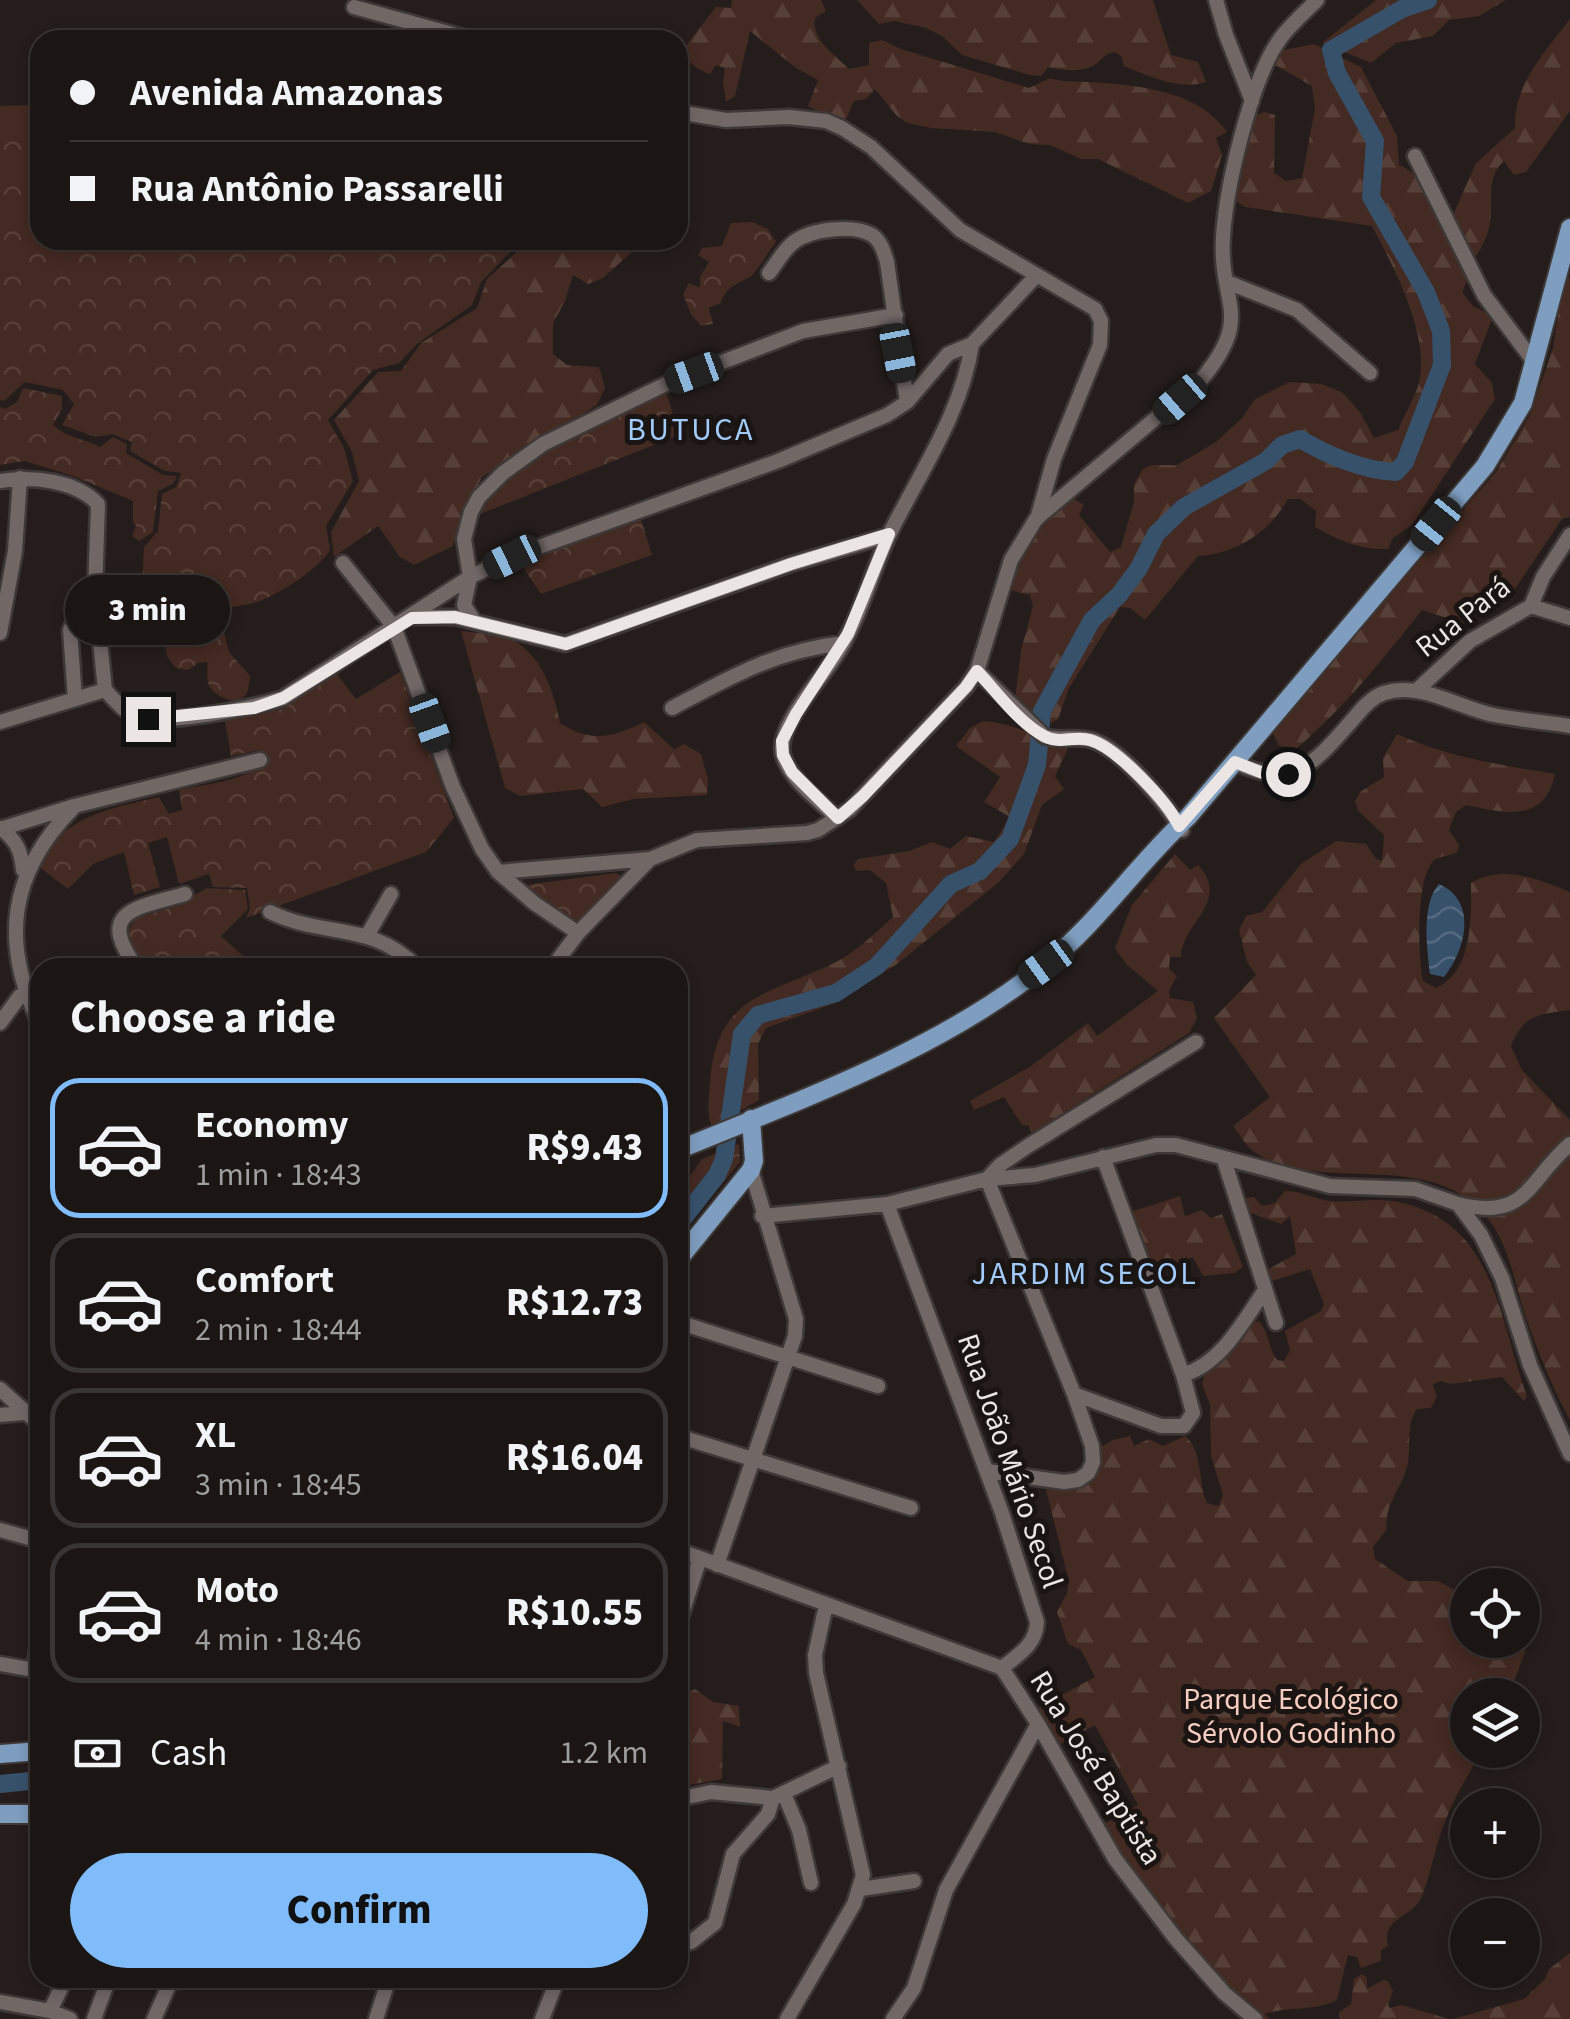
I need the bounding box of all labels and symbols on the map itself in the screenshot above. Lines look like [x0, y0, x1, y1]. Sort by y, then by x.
car [878, 321, 918, 385]
car [661, 349, 727, 397]
car [1148, 368, 1212, 430]
district label: BUTUCA [627, 407, 755, 453]
car [1405, 491, 1467, 557]
car [478, 530, 546, 584]
street label: Rua Pará [1406, 566, 1520, 668]
callout: 3 min [66, 574, 230, 644]
car [406, 690, 454, 756]
route end [126, 697, 171, 742]
route start [1266, 752, 1311, 797]
car [1013, 934, 1079, 994]
district label: JARDIM SECOL [972, 1251, 1198, 1297]
street label: Rua João Mário Secol [946, 1328, 1074, 1594]
street label: Rua José Baptista [1019, 1663, 1173, 1873]
park label: Parque Ecológico Sérvolo Godinho [1183, 1678, 1399, 1755]

